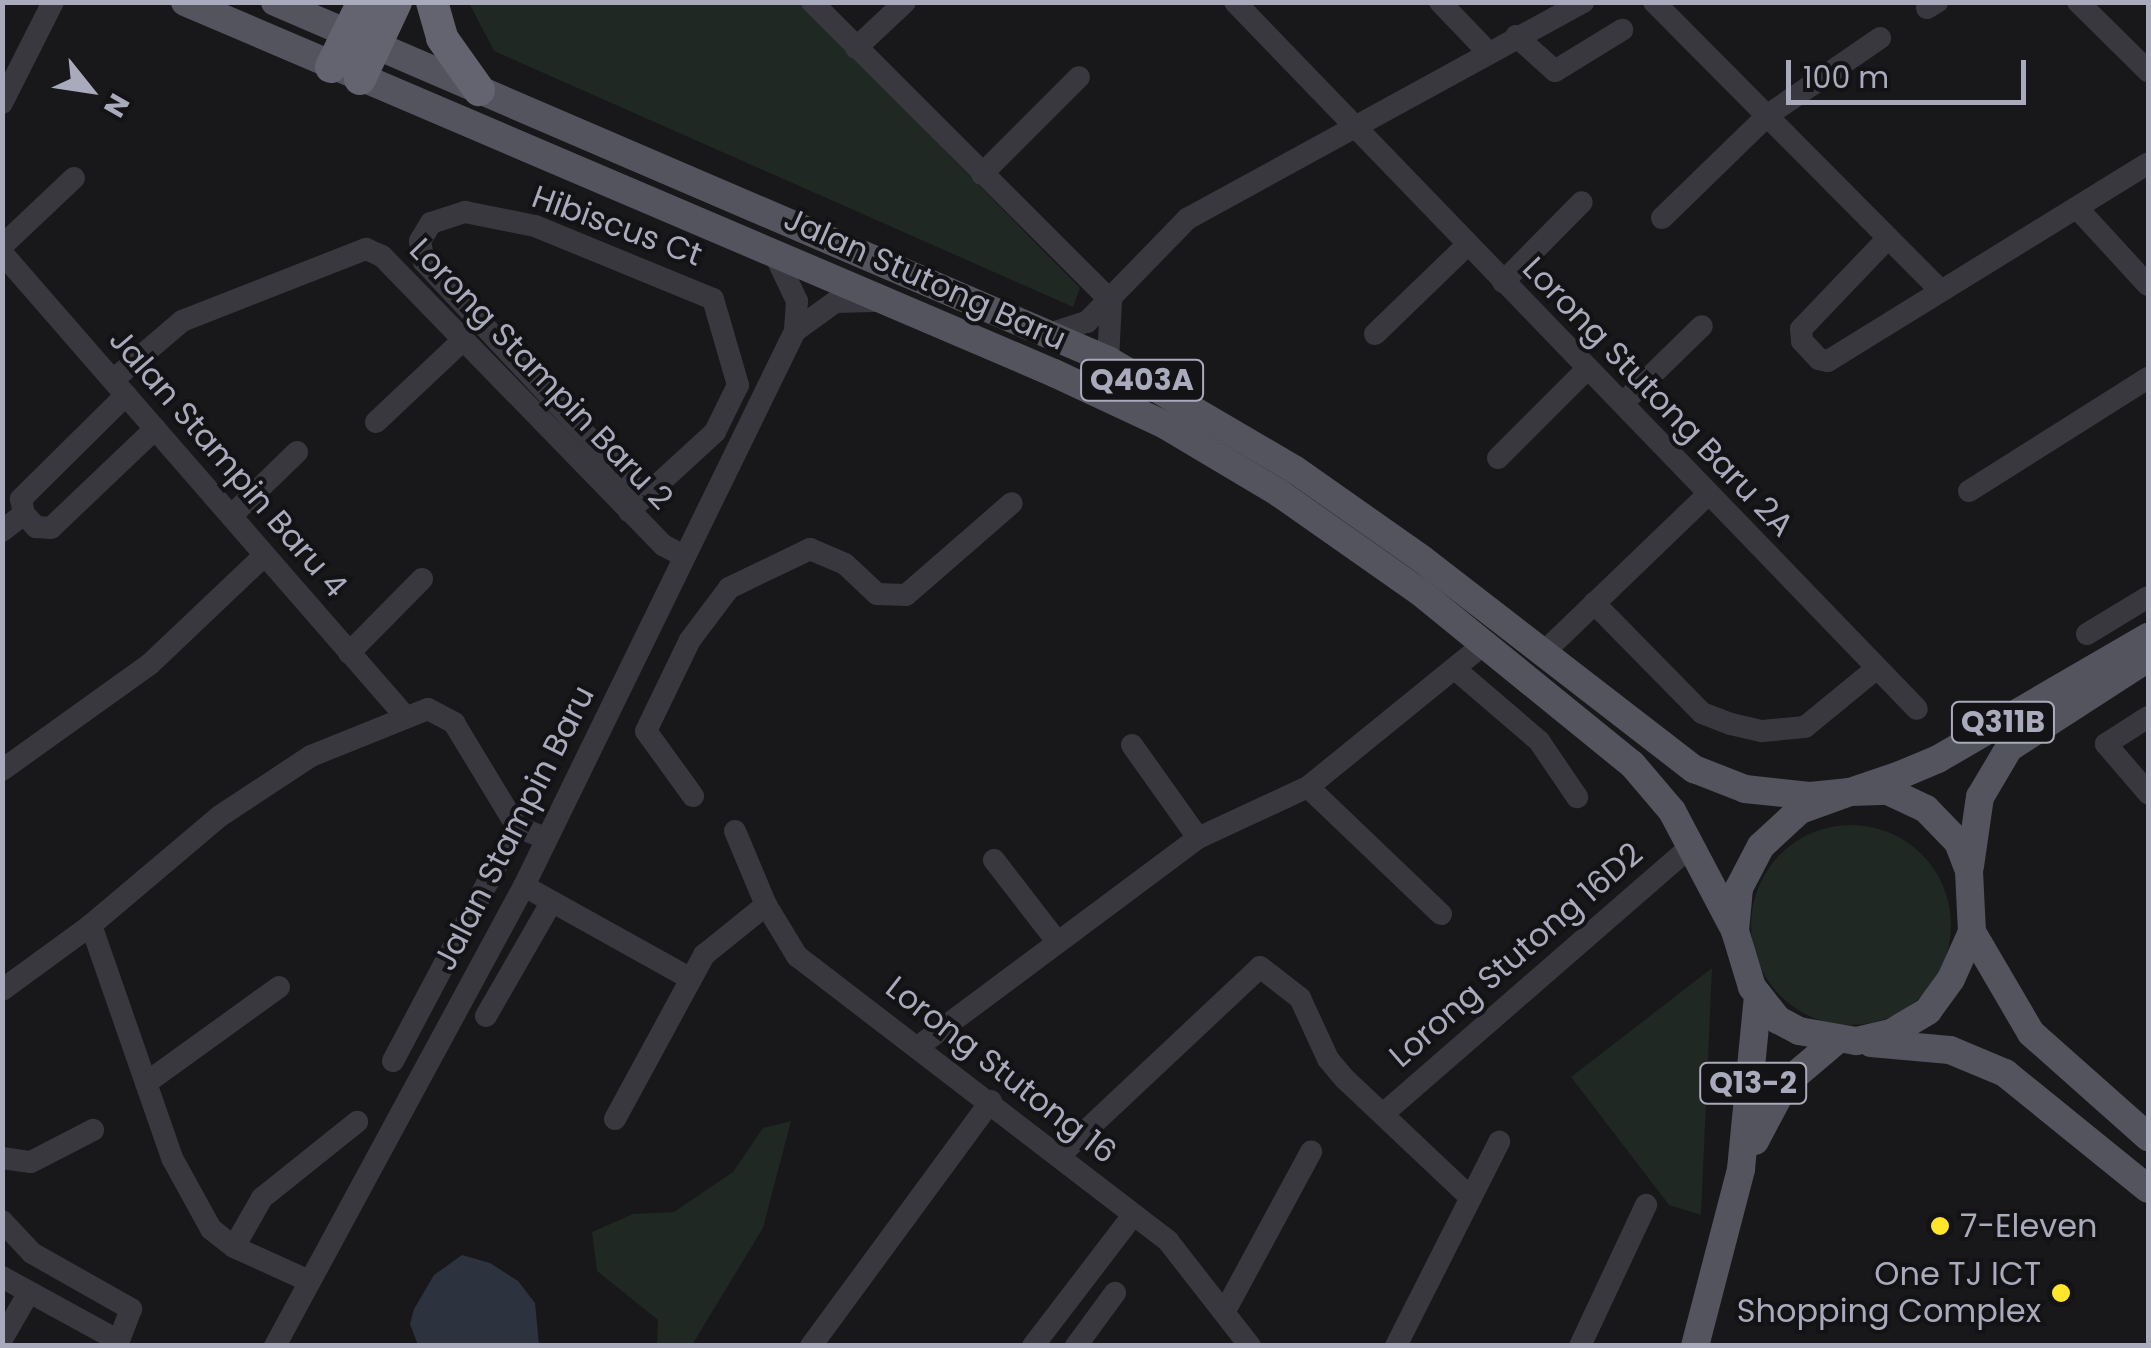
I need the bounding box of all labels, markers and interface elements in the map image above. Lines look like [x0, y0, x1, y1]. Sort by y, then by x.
north arrow [40, 40, 140, 140]
scale bar [1791, 40, 2031, 102]
text: 100 m [1803, 56, 1889, 99]
text: N [94, 86, 139, 124]
street label: Hibiscus Ct [527, 178, 707, 274]
street label: Jalan Stutong Baru [778, 200, 1072, 358]
street label: Lorong Stampin Baru 2 [402, 231, 680, 517]
street label: Lorong Stutong Baru 2A [1515, 249, 1801, 545]
street label: Jalan Stampin Baru 4 [101, 321, 355, 605]
road number: Q403A [1080, 355, 1204, 405]
street label: Jalan Stampin Baru [426, 679, 602, 977]
road number: Q311B [1950, 697, 2056, 747]
street label: Lorong Stutong 16D2 [1382, 835, 1650, 1075]
street label: Lorong Stutong 16 [878, 968, 1124, 1172]
road number: Q13-2 [1698, 1058, 1808, 1108]
place label: 7-Eleven [1960, 1207, 2098, 1245]
marker: 7-Eleven [1929, 1215, 1951, 1237]
place label: One TJ ICT Shopping Complex [1737, 1256, 2041, 1331]
marker: One TJ ICT Shopping Complex [2050, 1282, 2072, 1304]

